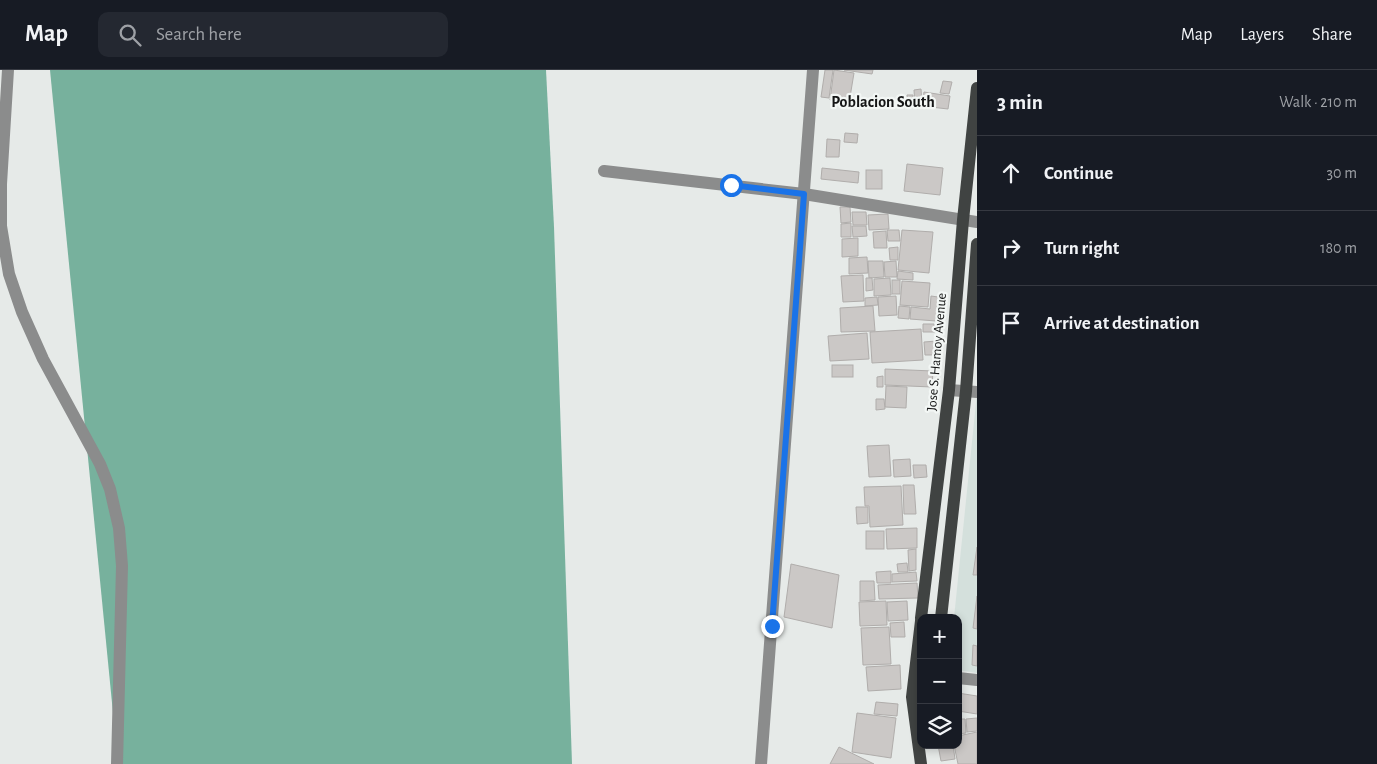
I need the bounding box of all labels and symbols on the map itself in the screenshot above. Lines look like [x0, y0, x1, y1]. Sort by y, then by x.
district label: Poblacion South [831, 94, 935, 110]
route start [720, 174, 743, 197]
street label: Jose S. Hamoy Avenue [925, 292, 949, 412]
route end [761, 615, 784, 638]

